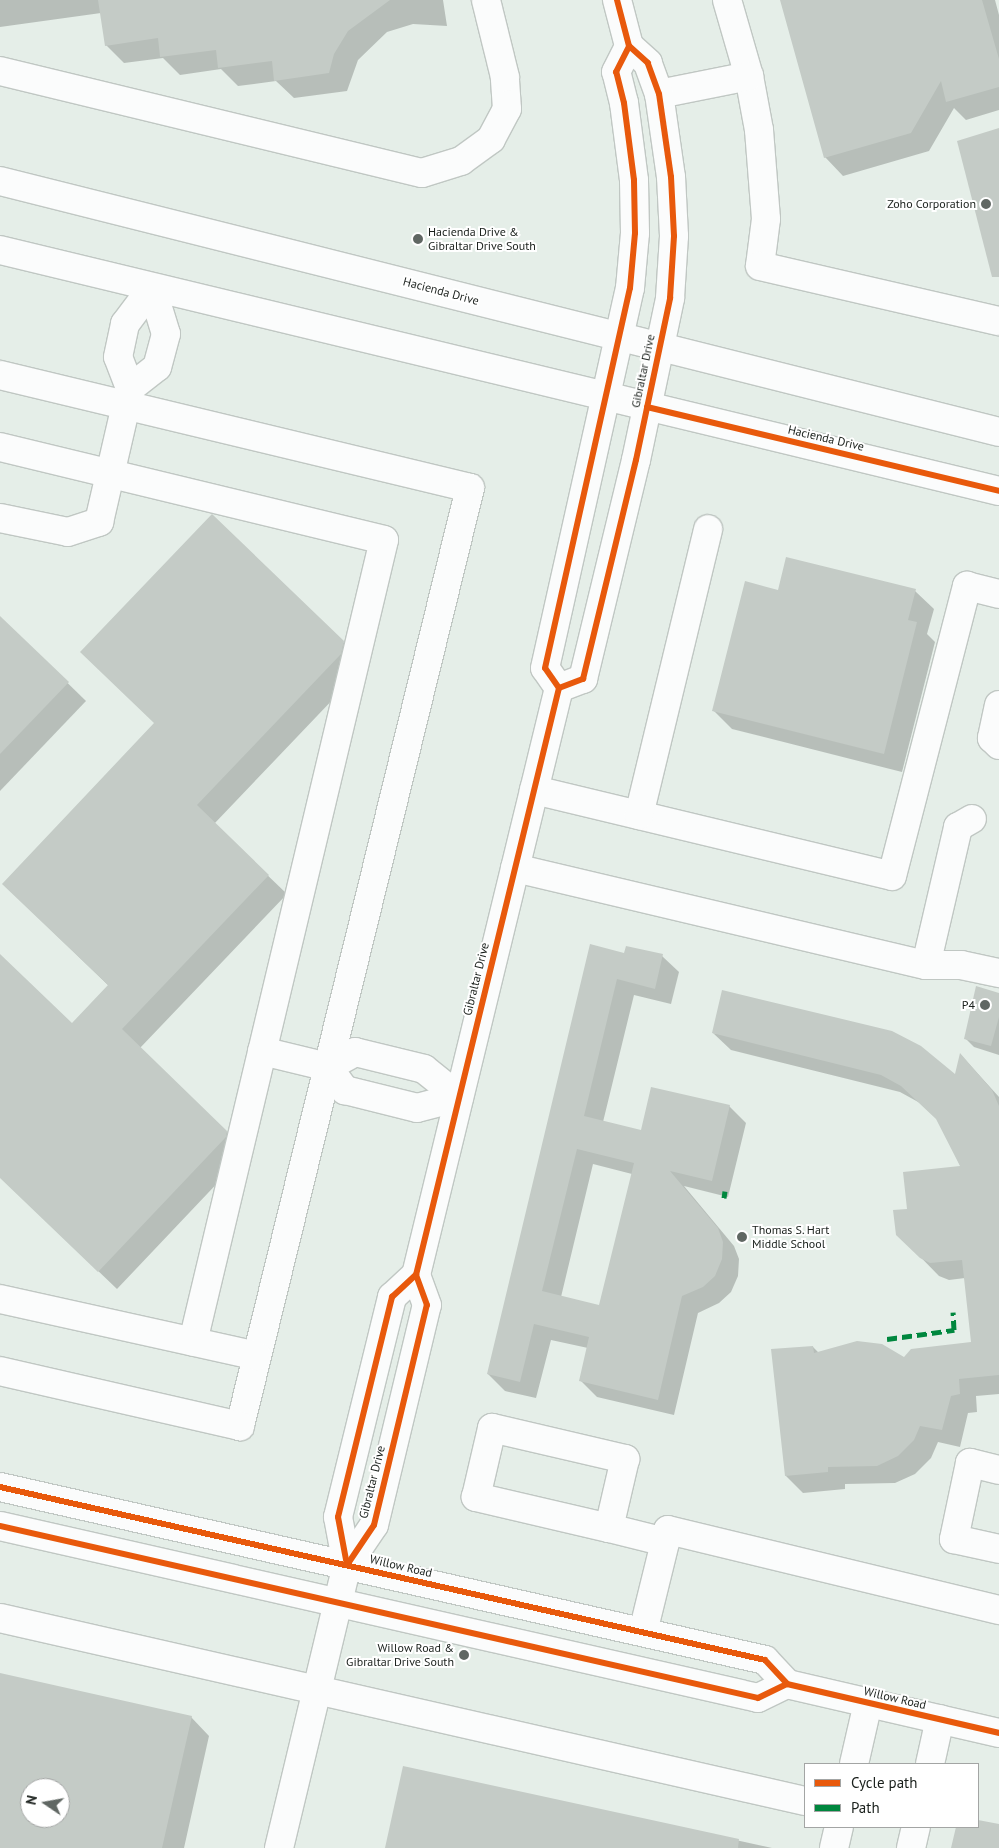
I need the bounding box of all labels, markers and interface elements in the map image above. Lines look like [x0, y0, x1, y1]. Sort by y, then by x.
place label: Zoho Corporation [887, 197, 976, 211]
marker: Zoho Corporation [980, 198, 992, 210]
place label: Hacienda Drive & Gibraltar Drive South [428, 225, 536, 253]
marker: Hacienda Drive & Gibraltar Drive South [412, 233, 424, 245]
street label: Hacienda Drive [402, 274, 480, 308]
street label: Gibraltar Drive [628, 333, 658, 409]
street label: Hacienda Drive [786, 422, 866, 454]
street label: Gibraltar Drive [460, 941, 492, 1017]
place label: P4 [962, 998, 975, 1012]
marker: P4 [979, 999, 991, 1011]
place label: Thomas S. Hart Middle School [752, 1223, 830, 1251]
marker: Thomas S. Hart Middle School [736, 1231, 748, 1243]
street label: Gibraltar Drive [356, 1444, 388, 1520]
street label: Willow Road [368, 1552, 434, 1580]
place label: Willow Road & Gibraltar Drive South [346, 1641, 454, 1669]
marker: Willow Road & Gibraltar Drive South [458, 1649, 470, 1661]
street label: Willow Road [862, 1684, 928, 1712]
legend [804, 1763, 979, 1828]
text: Cycle path [851, 1773, 917, 1792]
north arrow [20, 1778, 70, 1828]
text: N [22, 1794, 41, 1806]
text: Path [851, 1798, 880, 1817]

